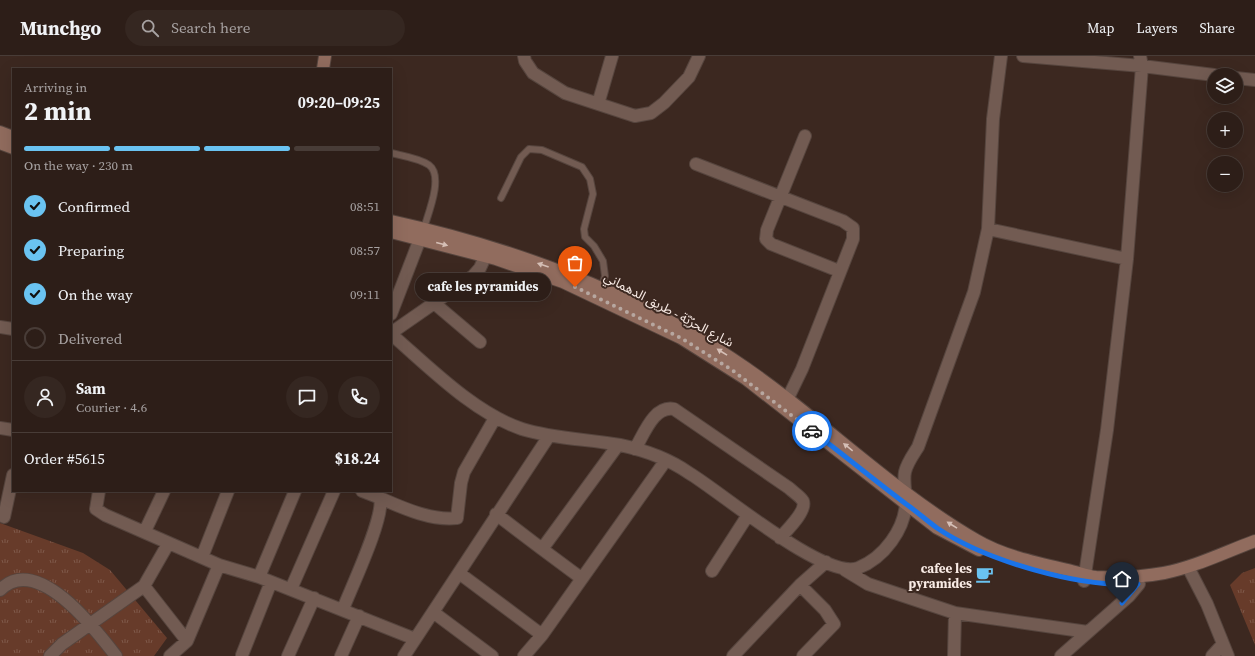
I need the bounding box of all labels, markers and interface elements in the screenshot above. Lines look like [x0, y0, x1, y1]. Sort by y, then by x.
search box [125, 10, 405, 46]
text: Munchgo [20, 15, 101, 41]
icon: search [139, 17, 161, 39]
text: Search here [171, 17, 250, 38]
text: Map [1087, 18, 1114, 38]
text: Layers [1136, 18, 1178, 38]
text: Share [1200, 18, 1235, 38]
map controls [1207, 68, 1243, 192]
button: layers [1207, 68, 1243, 104]
text: Arriving in [24, 79, 87, 96]
text: 09:20–09:25 [298, 92, 380, 113]
text: 2 min [24, 93, 91, 129]
button: + [1207, 112, 1243, 148]
button: − [1207, 156, 1243, 192]
text: On the way · 230 m [24, 157, 133, 174]
icon: check [24, 195, 46, 217]
text: Confirmed [58, 196, 130, 217]
text: 08:51 [350, 198, 380, 215]
icon: check [24, 239, 46, 261]
text: Preparing [58, 240, 124, 261]
one-way arrow [437, 241, 449, 247]
text: 08:57 [350, 242, 380, 259]
pin [558, 246, 592, 287]
icon: bag [564, 252, 586, 274]
one-way arrow [536, 261, 548, 267]
street label: شارع الحرّيّة - طريق الدهماني [600, 268, 737, 353]
callout: cafe les pyramides [415, 273, 551, 301]
text: cafe les pyramides [428, 278, 538, 295]
icon: check [24, 283, 46, 305]
text: On the way [58, 284, 133, 305]
text: 09:11 [350, 286, 380, 303]
text: Delivered [58, 328, 122, 349]
one-way arrow [716, 349, 728, 356]
button: person [24, 376, 66, 418]
button: chat [286, 376, 328, 418]
button: phone [338, 376, 380, 418]
text: Sam [76, 378, 106, 399]
text: Courier · 4.6 [76, 399, 147, 416]
courier [792, 411, 832, 451]
icon: car [801, 420, 823, 442]
one-way arrow [843, 443, 854, 451]
text: Order #5615 [24, 448, 105, 469]
text: $18.24 [335, 448, 380, 469]
one-way arrow [947, 521, 957, 529]
place label: cafee les pyramides [908, 560, 972, 592]
pin [1105, 562, 1139, 603]
cafe icon: cafee les pyramides [975, 565, 995, 585]
icon: home [1111, 568, 1133, 590]

